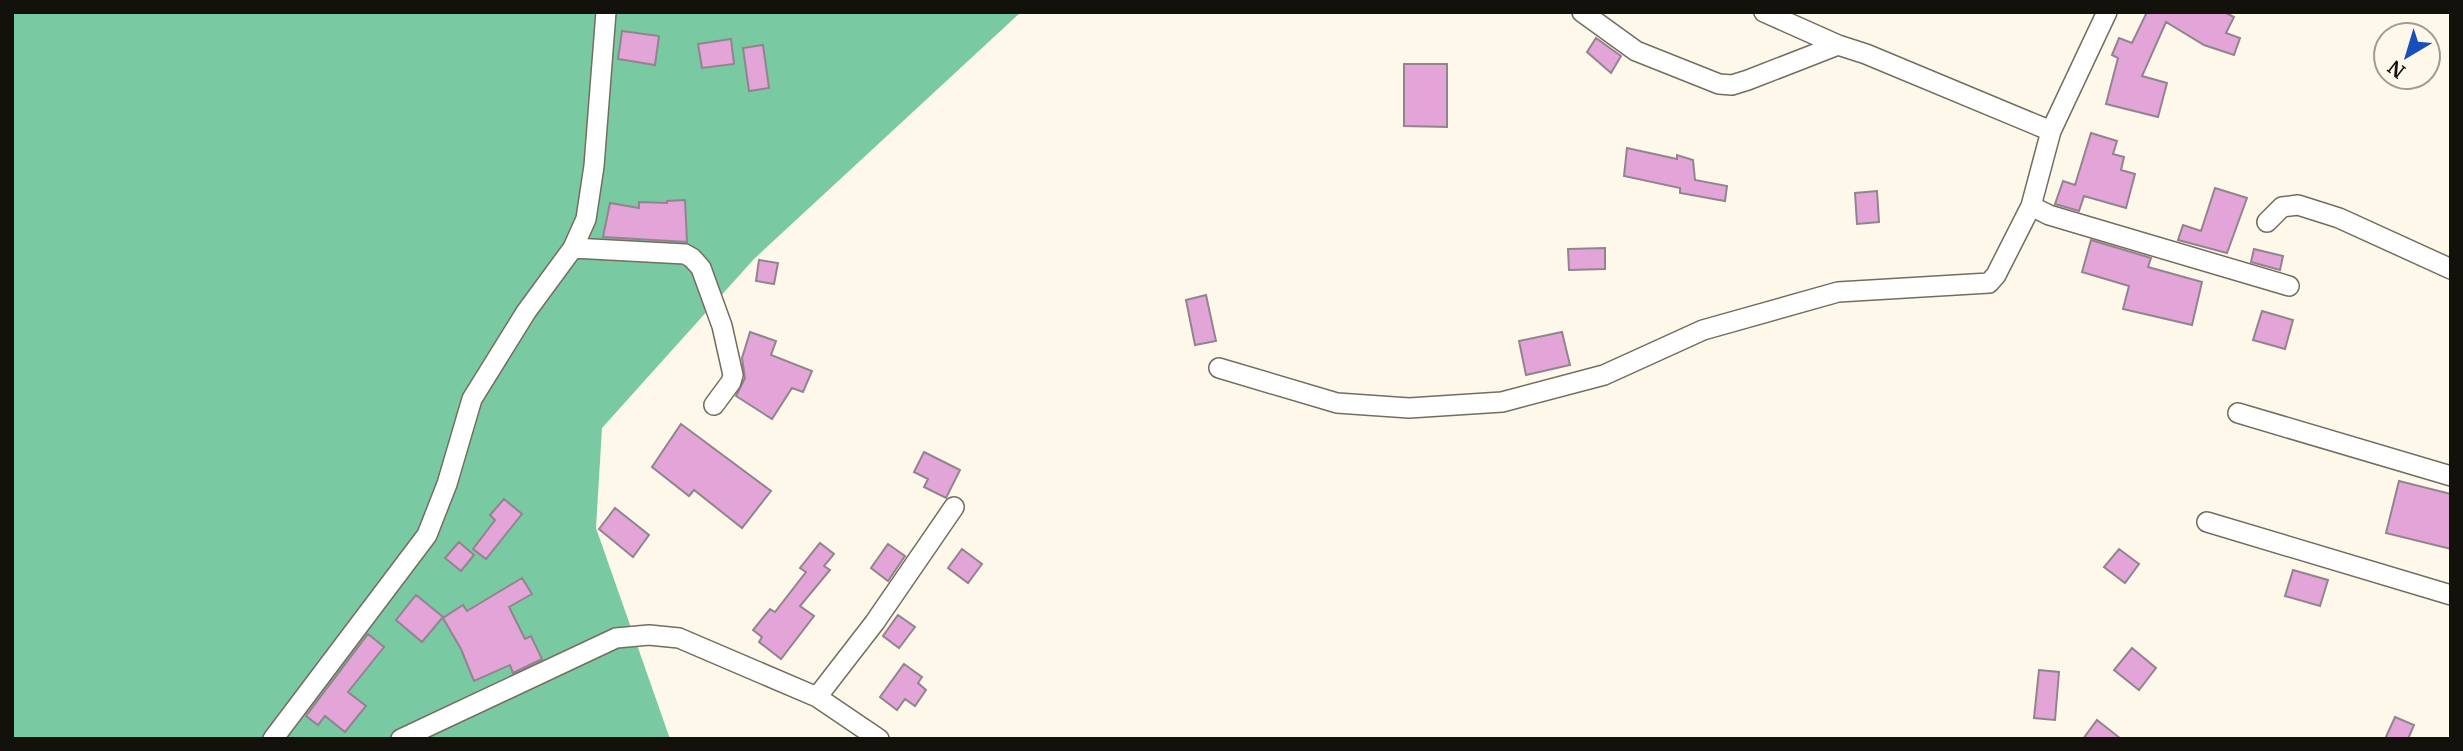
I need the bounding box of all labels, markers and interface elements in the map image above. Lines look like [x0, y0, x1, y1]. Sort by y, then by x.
north arrow [2372, 21, 2442, 91]
text: N [2383, 55, 2410, 83]

